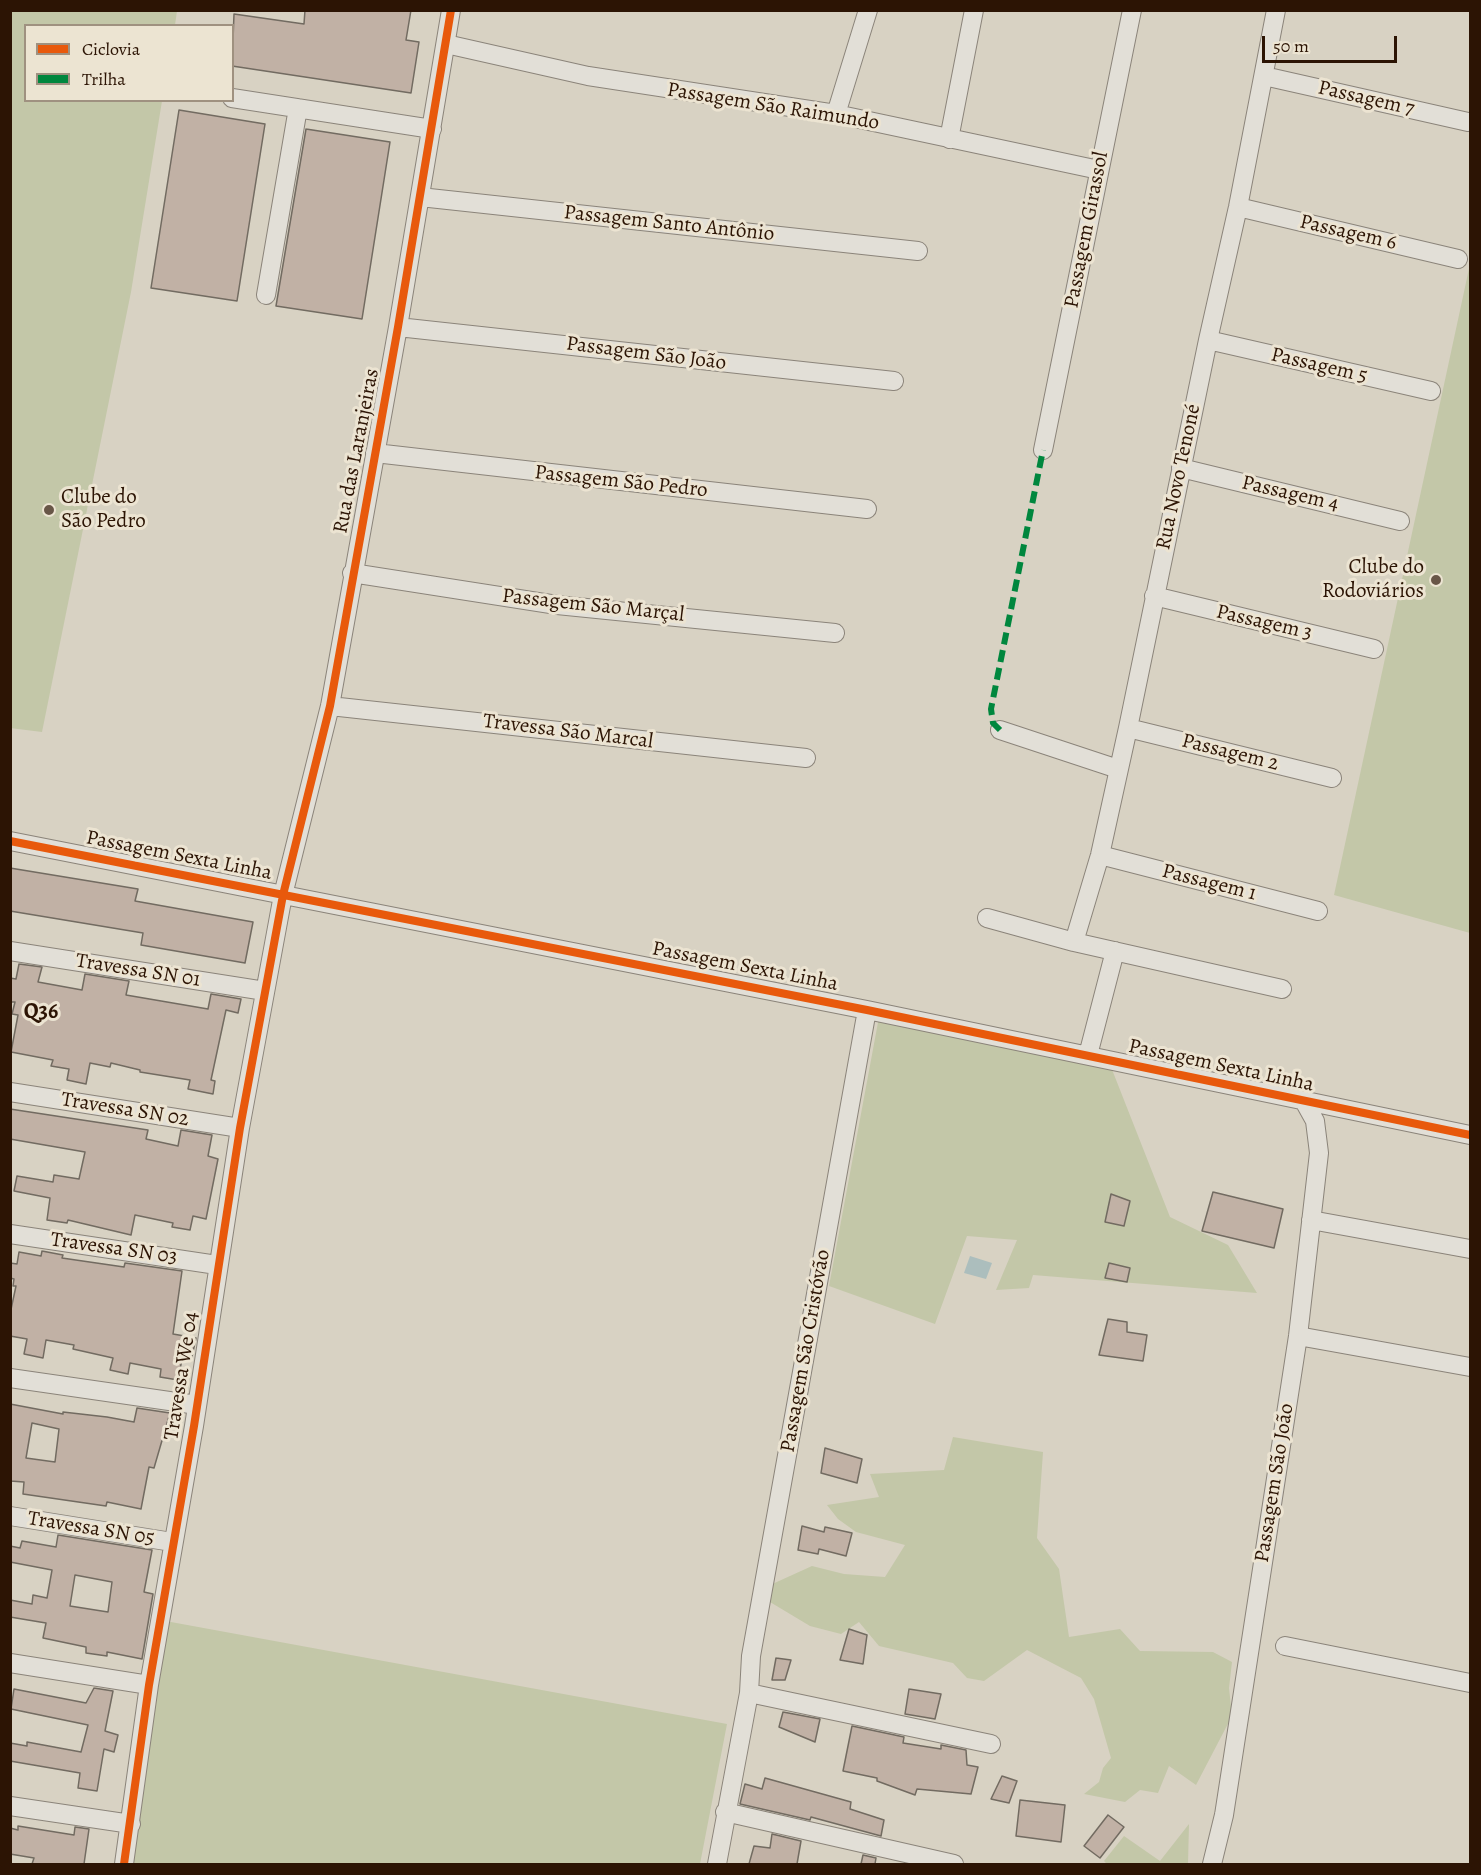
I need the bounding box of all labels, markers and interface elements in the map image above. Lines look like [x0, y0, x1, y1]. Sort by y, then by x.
legend [24, 24, 234, 102]
scale bar [1265, 24, 1400, 62]
text: 50 m [1273, 34, 1309, 58]
text: Ciclovia [82, 37, 140, 61]
text: Trilha [82, 67, 126, 91]
street label: Passagem 7 [1315, 76, 1417, 122]
street label: Passagem São Raimundo [665, 78, 881, 136]
street label: Passagem Girassol [1059, 150, 1115, 310]
street label: Passagem Santo Antônio [563, 200, 775, 248]
street label: Passagem 6 [1297, 210, 1399, 256]
street label: Passagem São João [565, 332, 727, 376]
street label: Passagem 5 [1268, 343, 1370, 389]
street label: Rua das Laranjeiras [329, 366, 385, 536]
street label: Rua Novo Tenoné [1151, 402, 1207, 552]
street label: Passagem São Pedro [533, 460, 709, 504]
street label: Passagem 4 [1239, 471, 1341, 517]
place label: Clube do São Pedro [61, 485, 146, 535]
marker: Clube do São Pedro [42, 503, 56, 517]
place label: Clube do Rodoviários [1322, 555, 1424, 605]
marker: Clube do Rodoviários [1429, 573, 1443, 587]
street label: Passagem São Marçal [501, 584, 685, 628]
street label: Passagem 3 [1213, 600, 1315, 646]
street label: Travessa São Marcal [481, 709, 655, 755]
street label: Passagem 2 [1179, 729, 1281, 777]
street label: Passagem Sexta Linha [84, 826, 274, 886]
street label: Passagem 1 [1159, 859, 1259, 907]
street label: Passagem Sexta Linha [650, 937, 840, 997]
street label: Travessa SN 01 [74, 949, 202, 993]
district label: Q36 [24, 1000, 58, 1026]
street label: Passagem Sexta Linha [1126, 1034, 1316, 1098]
street label: Travessa SN 02 [59, 1087, 191, 1133]
street label: Travessa SN 03 [49, 1228, 179, 1270]
street label: Passagem São Cristóvão [776, 1248, 836, 1454]
street label: Travessa We 04 [159, 1310, 205, 1442]
street label: Passagem São João [1250, 1402, 1300, 1564]
street label: Travessa SN 05 [26, 1507, 156, 1551]

